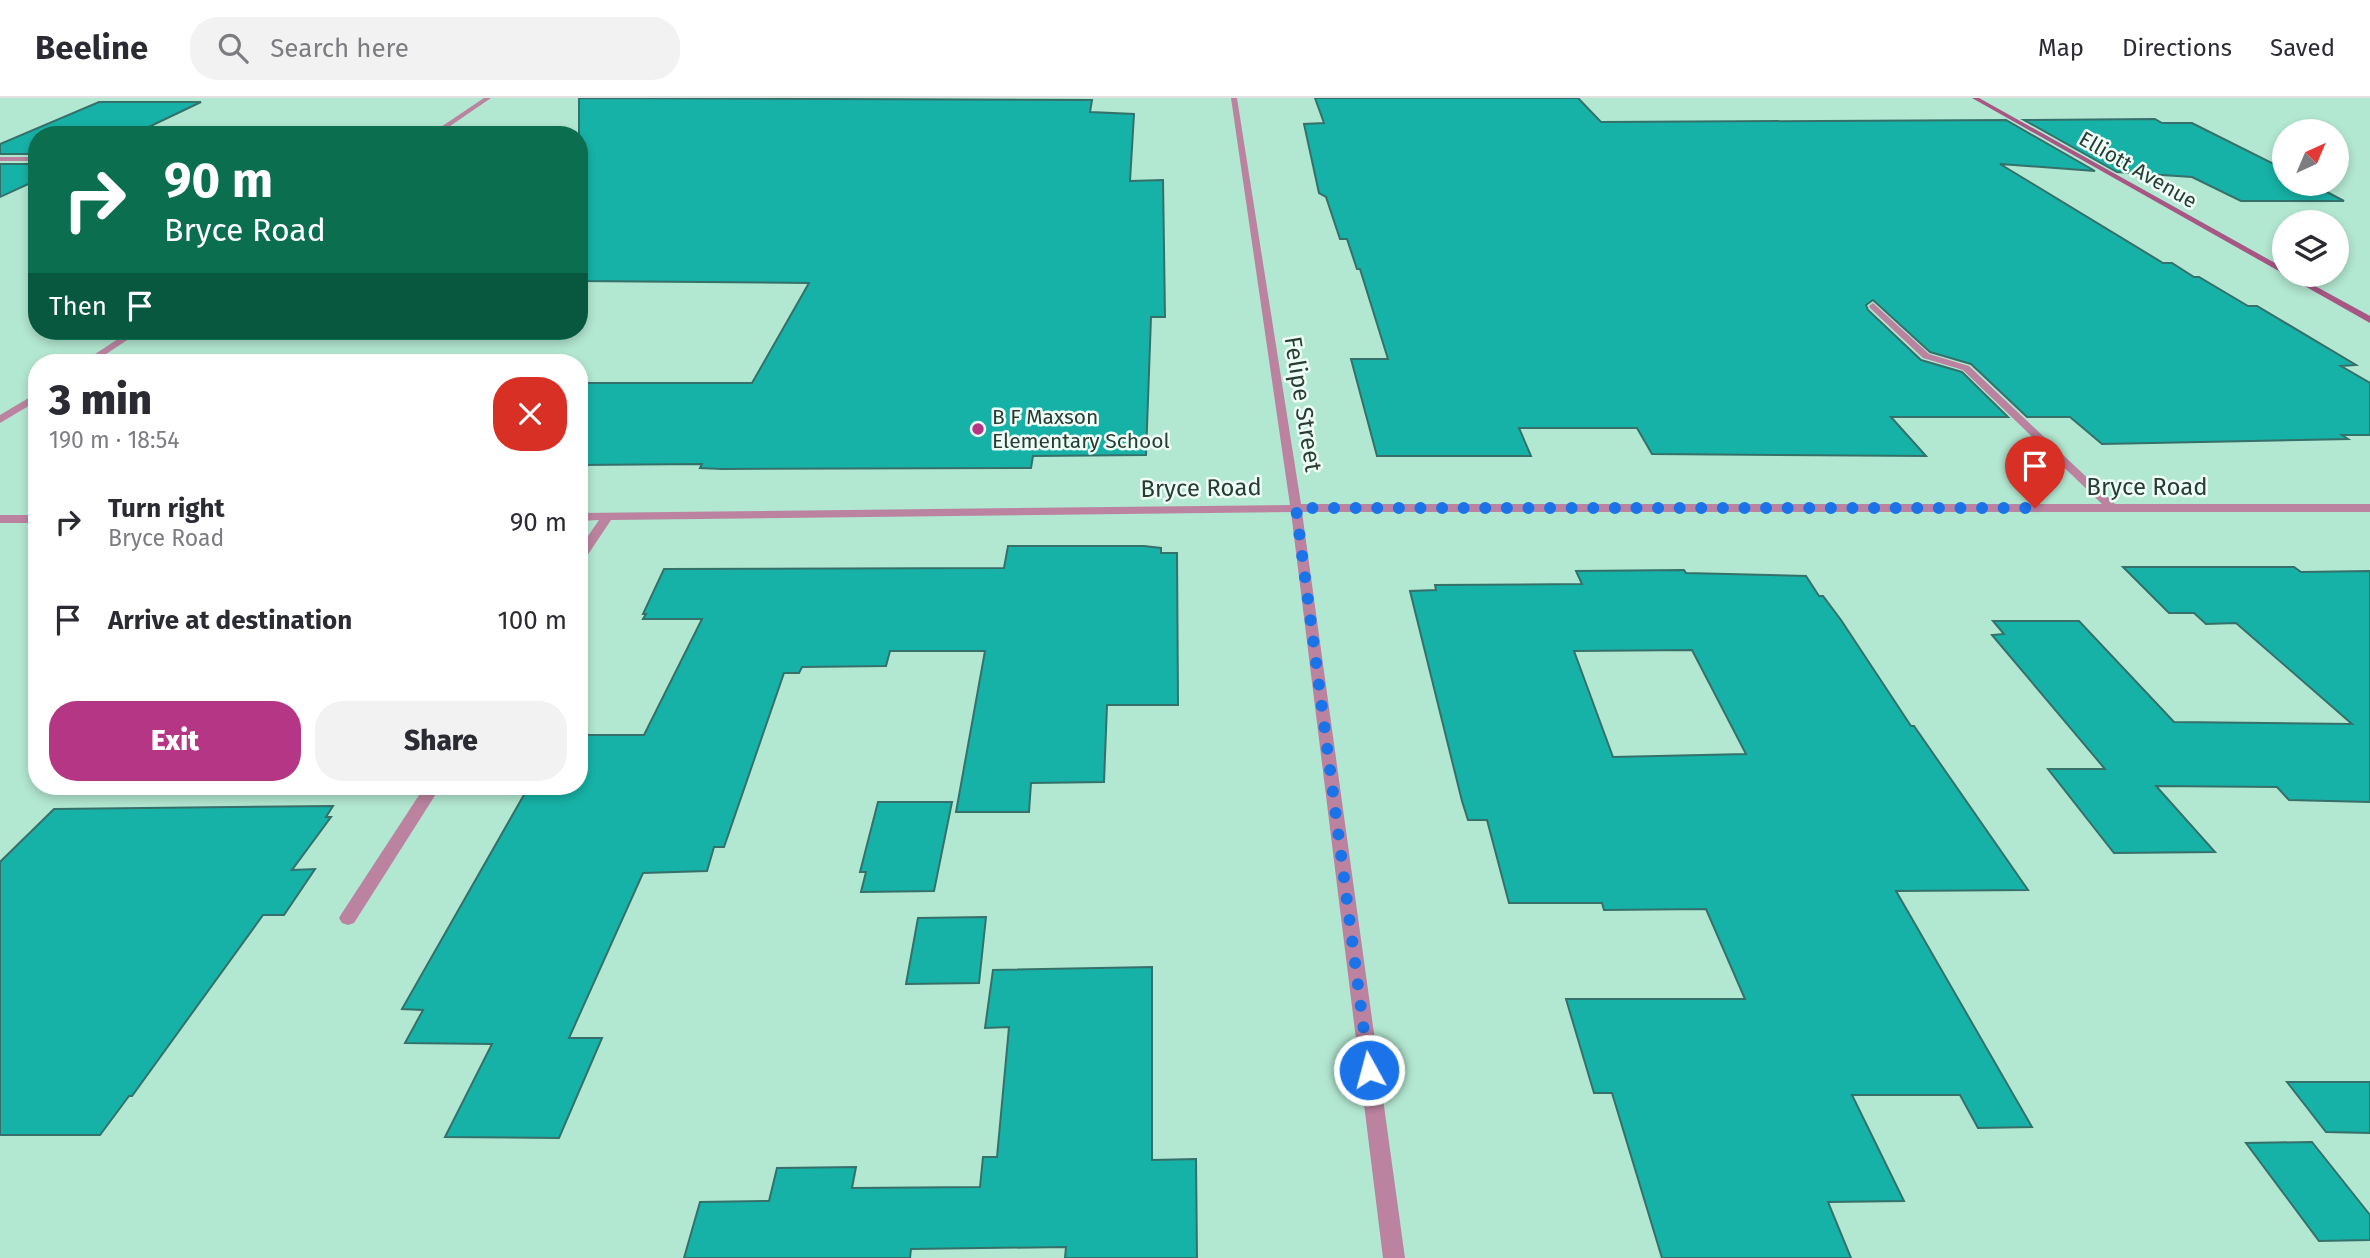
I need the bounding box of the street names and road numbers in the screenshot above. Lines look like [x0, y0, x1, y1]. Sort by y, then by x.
street label: Elliott Avenue [2074, 126, 2202, 214]
street label: Felipe Street [1278, 334, 1328, 474]
street label: Bryce Road [1140, 473, 1262, 503]
street label: Bryce Road [2086, 473, 2208, 501]

